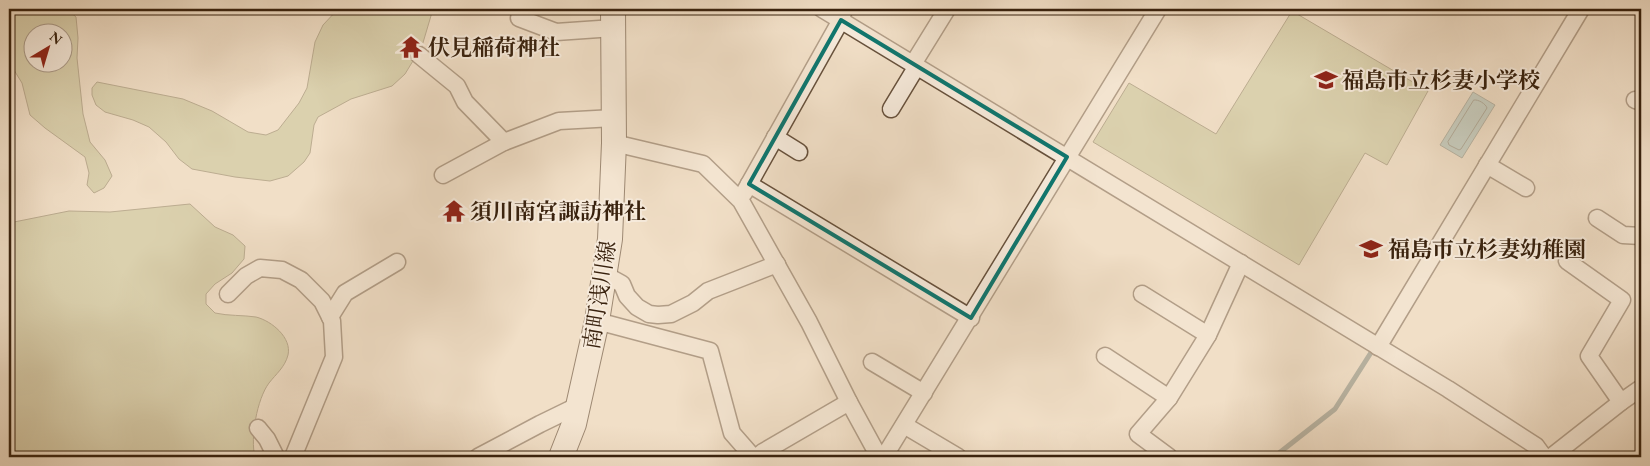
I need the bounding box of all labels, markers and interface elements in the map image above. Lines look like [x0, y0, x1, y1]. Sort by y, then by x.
north arrow [22, 22, 72, 72]
text: N [46, 27, 67, 49]
place label: 伏見稲荷神社 [428, 33, 560, 62]
temple icon: 伏見稲荷神社 [398, 34, 424, 60]
place label: 福島市立杉妻小学校 [1342, 66, 1540, 95]
school or university icon: 福島市立杉妻小学校 [1313, 67, 1339, 93]
place label: 須川南宮諏訪神社 [470, 197, 646, 226]
temple icon: 須川南宮諏訪神社 [441, 198, 467, 224]
place label: 福島市立杉妻幼稚園 [1388, 235, 1586, 264]
school or university icon: 福島市立杉妻幼稚園 [1358, 236, 1384, 262]
street label: 南町浅川線 [577, 238, 622, 352]

